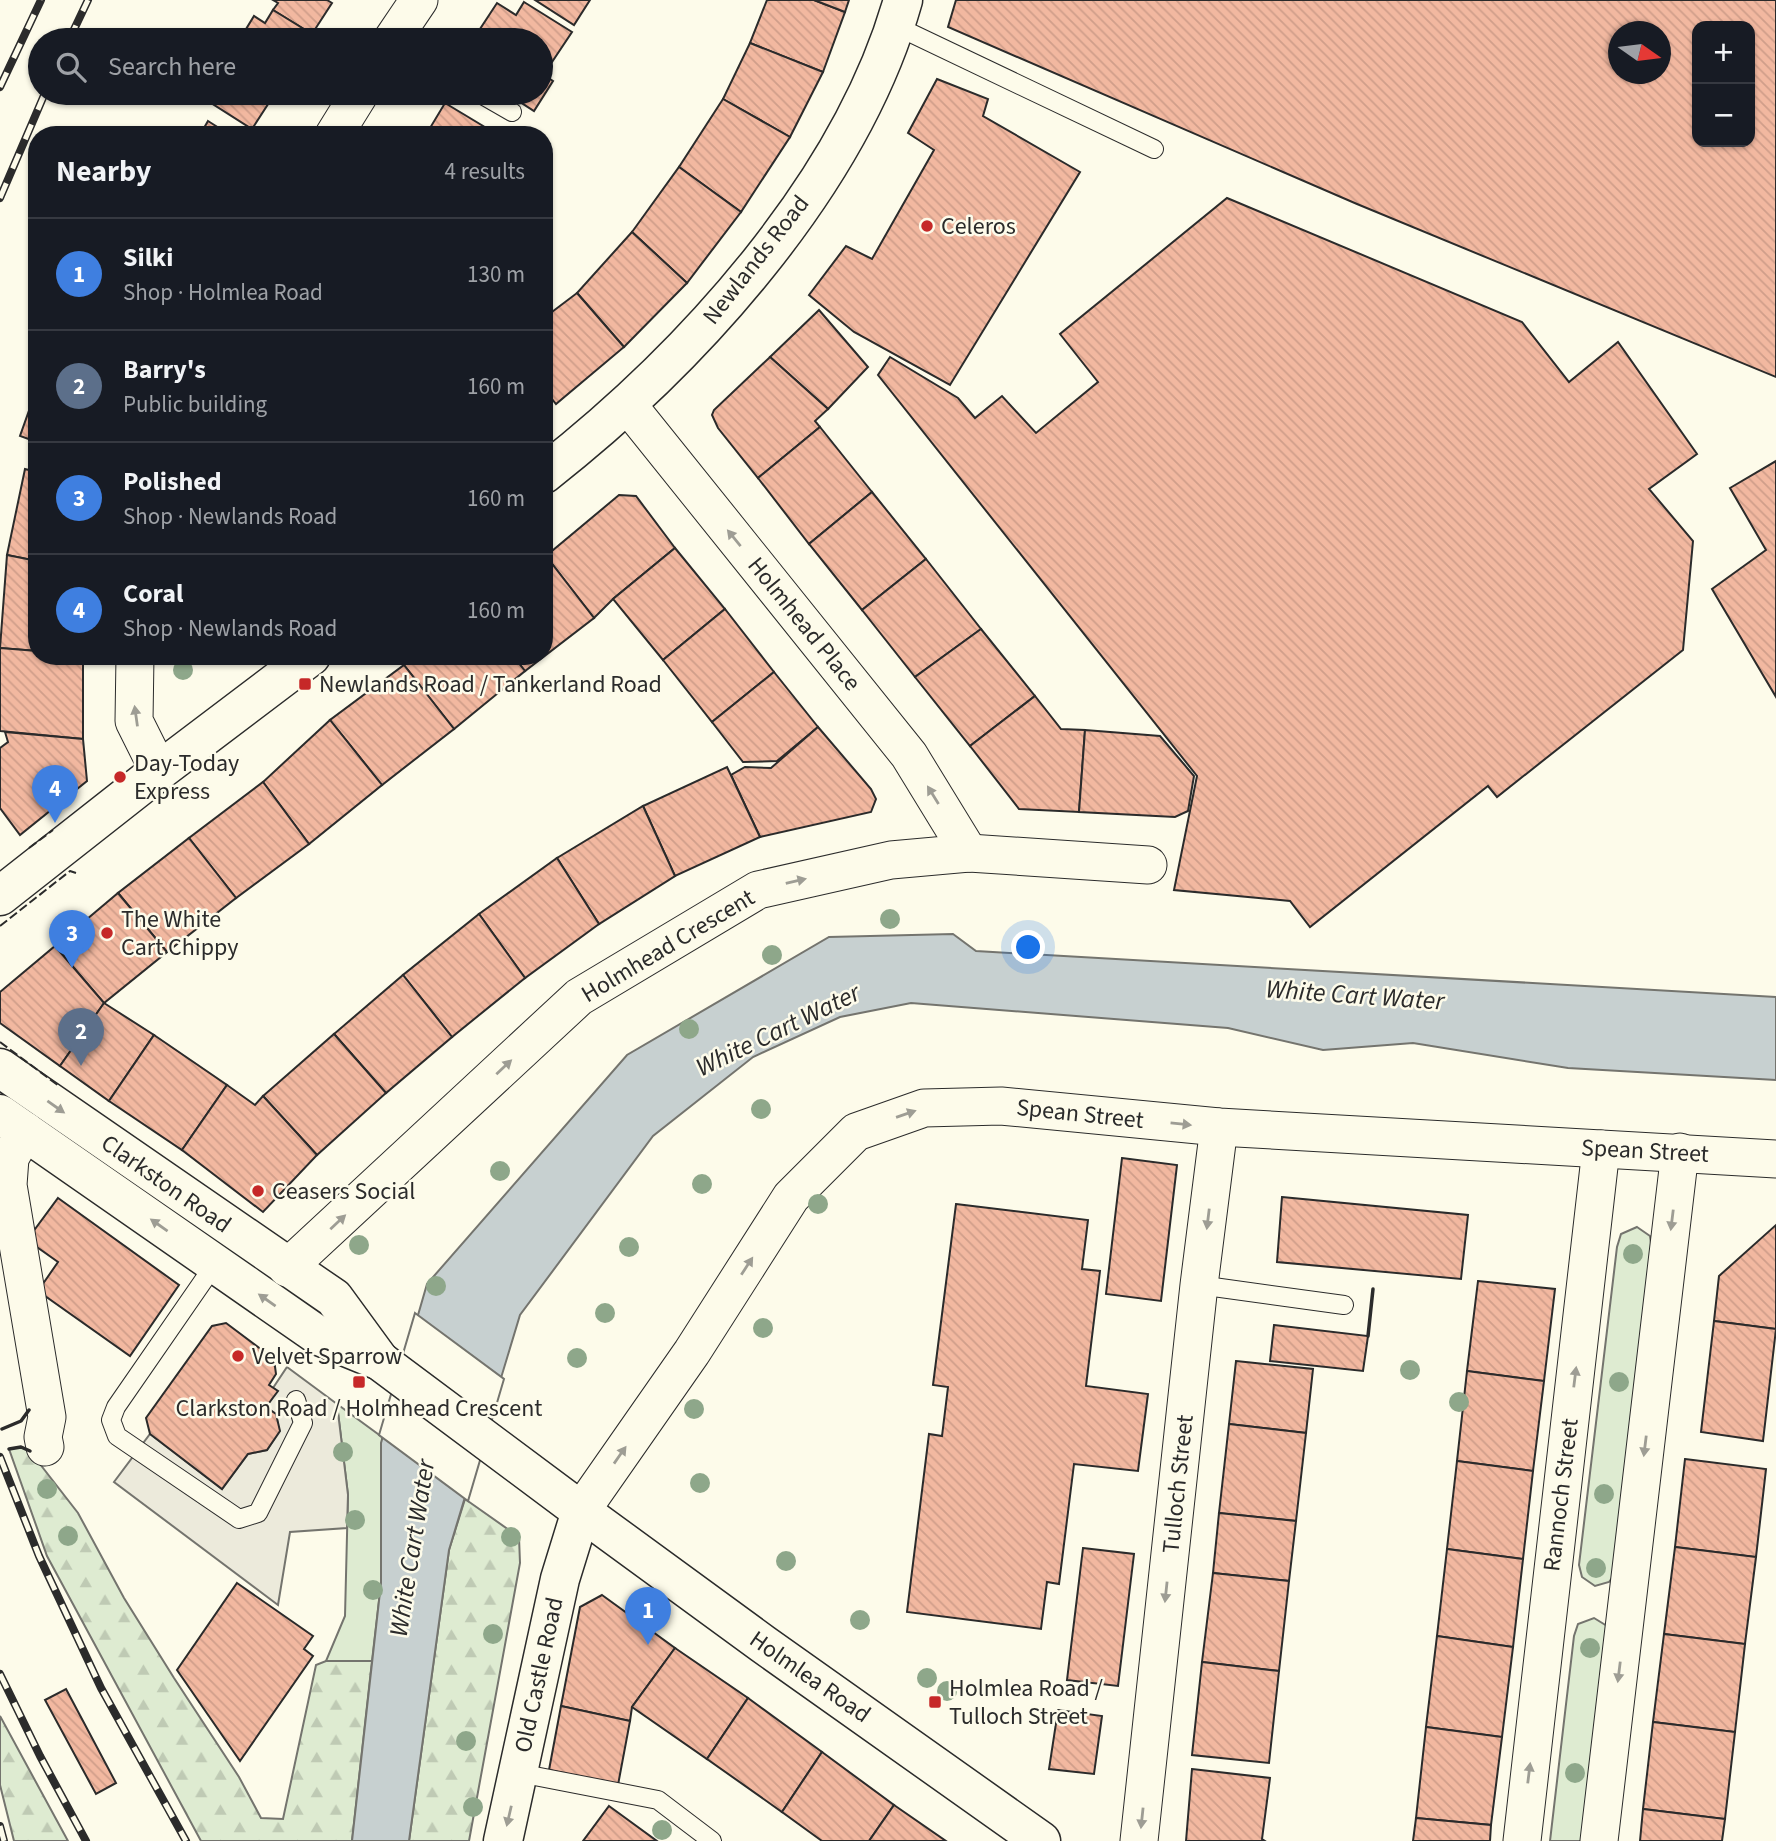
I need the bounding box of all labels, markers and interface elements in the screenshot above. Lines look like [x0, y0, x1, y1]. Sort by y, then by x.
north arrow [1608, 21, 1671, 84]
map controls [1692, 21, 1755, 147]
button: + [1692, 21, 1755, 84]
search box [28, 28, 553, 105]
icon: search [52, 48, 90, 86]
text: Search here [108, 48, 236, 85]
button: − [1692, 84, 1755, 147]
text: Nearby [56, 150, 151, 193]
text: 4 results [445, 155, 525, 188]
street label: Newlands Road [694, 188, 818, 332]
place label: Celeros [941, 209, 1016, 244]
marker: Celeros [919, 218, 935, 234]
text: Silki [123, 239, 174, 276]
text: 1 [73, 258, 85, 291]
text: 130 m [467, 258, 525, 291]
text: Shop · Holmlea Road [123, 276, 323, 309]
text: Barry's [123, 351, 206, 388]
text: 2 [73, 370, 85, 403]
text: 160 m [467, 370, 525, 403]
text: Public building [123, 388, 267, 421]
text: Polished [123, 463, 222, 500]
text: 3 [73, 482, 85, 515]
text: 160 m [467, 482, 525, 515]
text: Shop · Newlands Road [123, 500, 337, 533]
one-way arrow [727, 529, 742, 546]
street label: Holmhead Place [739, 549, 869, 699]
text: Coral [123, 575, 183, 612]
text: 4 [73, 594, 85, 627]
text: 160 m [467, 594, 525, 627]
text: Shop · Newlands Road [123, 612, 337, 645]
place label: Newlands Road / Tankerland Road [319, 667, 662, 702]
marker: Newlands Road / Tankerland Road [297, 676, 313, 692]
one-way arrow [130, 705, 141, 727]
place label: Day-Today Express [134, 746, 239, 809]
pin: 4 [32, 765, 78, 823]
marker: Day-Today Express [112, 769, 128, 785]
one-way arrow [927, 785, 940, 804]
one-way arrow [785, 876, 807, 887]
street label: Holmhead Crescent [575, 880, 761, 1012]
place label: The White Cart Chippy [121, 902, 238, 965]
pin: 3 [49, 910, 95, 968]
marker: The White Cart Chippy [99, 925, 115, 941]
your location [1011, 930, 1045, 964]
water label: White Cart Water [1264, 970, 1447, 1020]
water label: White Cart Water [690, 974, 867, 1086]
pin: 2 [58, 1008, 104, 1066]
one-way arrow [495, 1059, 513, 1075]
street label: Spean Street [1015, 1090, 1145, 1138]
one-way arrow [47, 1100, 65, 1114]
one-way arrow [896, 1108, 917, 1119]
one-way arrow [1170, 1118, 1192, 1129]
street label: Clarkston Road [94, 1126, 238, 1242]
street label: Spean Street [1580, 1130, 1710, 1172]
place label: Ceasers Social [272, 1174, 415, 1209]
marker: Ceasers Social [250, 1183, 266, 1199]
one-way arrow [1202, 1209, 1213, 1231]
one-way arrow [1666, 1209, 1677, 1231]
one-way arrow [329, 1214, 346, 1230]
one-way arrow [150, 1218, 168, 1232]
one-way arrow [740, 1257, 753, 1276]
one-way arrow [258, 1293, 276, 1307]
place label: Velvet Sparrow [252, 1339, 402, 1374]
marker: Velvet Sparrow [230, 1348, 246, 1364]
one-way arrow [1570, 1366, 1581, 1388]
marker: Clarkston Road / Holmhead Crescent [351, 1374, 367, 1390]
place label: Clarkston Road / Holmhead Crescent [176, 1391, 542, 1426]
street label: Tulloch Street [1153, 1413, 1203, 1555]
street label: Rannoch Street [1534, 1417, 1588, 1573]
one-way arrow [1640, 1435, 1651, 1457]
one-way arrow [613, 1446, 627, 1464]
water label: White Cart Water [380, 1456, 444, 1639]
one-way arrow [1161, 1581, 1172, 1603]
pin: 1 [625, 1587, 671, 1645]
street label: Old Castle Road [505, 1594, 573, 1756]
street label: Holmlea Road [742, 1622, 878, 1732]
one-way arrow [1613, 1661, 1624, 1683]
place label: Holmlea Road / Tulloch Street [949, 1671, 1104, 1734]
marker: Holmlea Road / Tulloch Street [927, 1694, 943, 1710]
one-way arrow [1524, 1762, 1535, 1784]
one-way arrow [503, 1805, 514, 1827]
one-way arrow [1136, 1807, 1147, 1829]

